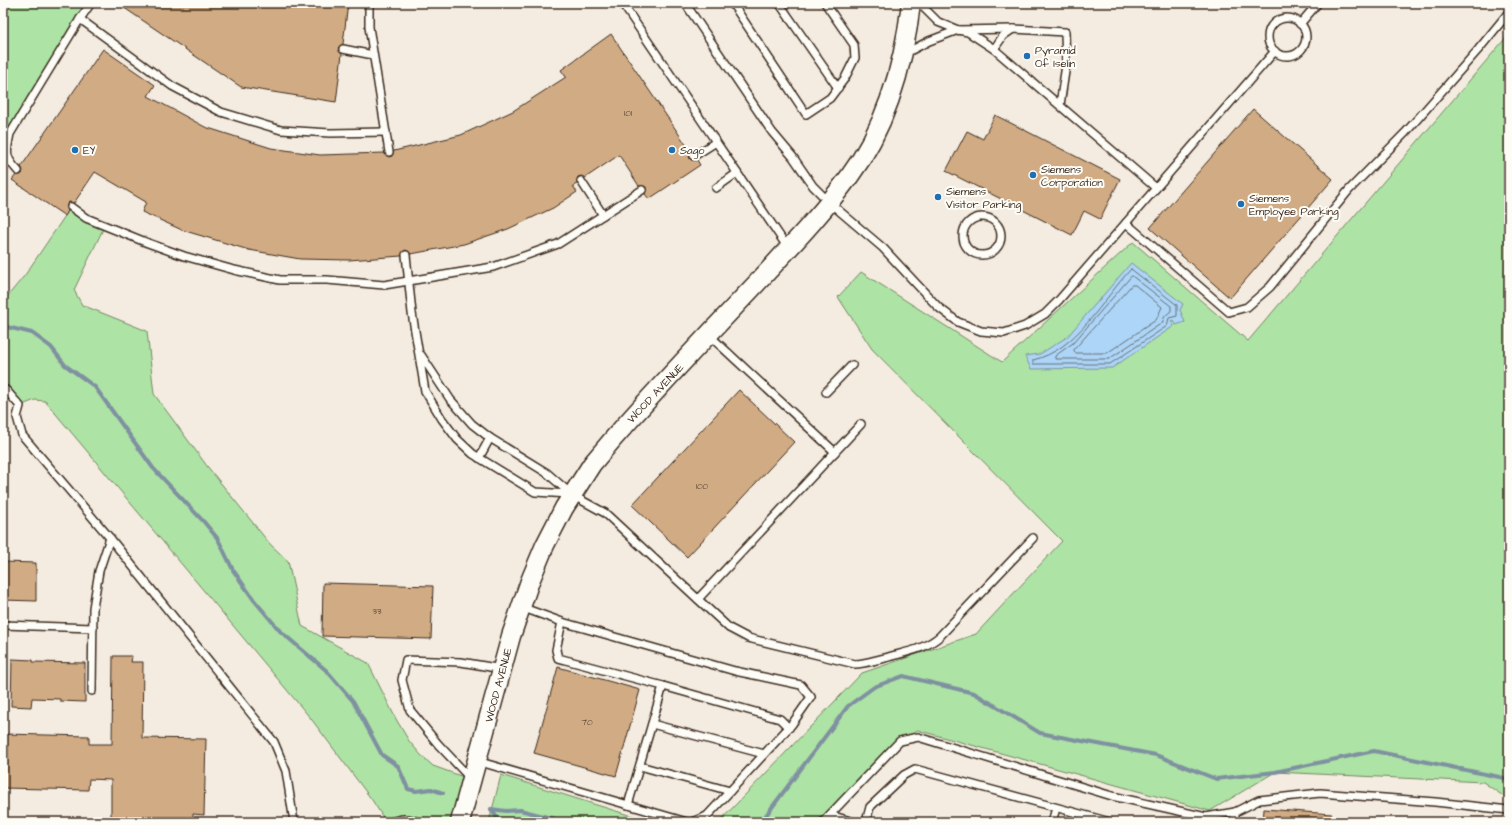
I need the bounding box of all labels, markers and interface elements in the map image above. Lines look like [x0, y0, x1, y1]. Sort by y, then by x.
place label: Pyramid Of Iselin [1035, 43, 1076, 71]
marker: Pyramid Of Iselin [1022, 51, 1032, 61]
house number: 101 [624, 107, 632, 120]
place label: EY [83, 143, 96, 158]
place label: Sago [680, 143, 705, 159]
marker: EY [70, 145, 80, 155]
marker: Sago [667, 145, 677, 155]
place label: Siemens Corporation [1041, 162, 1103, 190]
marker: Siemens Corporation [1028, 170, 1038, 180]
place label: Siemens Visitor Parking [946, 184, 1021, 213]
place label: Siemens Employee Parking [1249, 191, 1339, 220]
marker: Siemens Visitor Parking [933, 192, 943, 202]
marker: Siemens Employee Parking [1236, 199, 1246, 209]
street label: WOOD AVENUE [624, 360, 687, 426]
house number: 100 [696, 480, 709, 493]
house number: 33 [372, 605, 382, 618]
street label: WOOD AVENUE [481, 646, 516, 724]
house number: 70 [581, 716, 593, 729]

